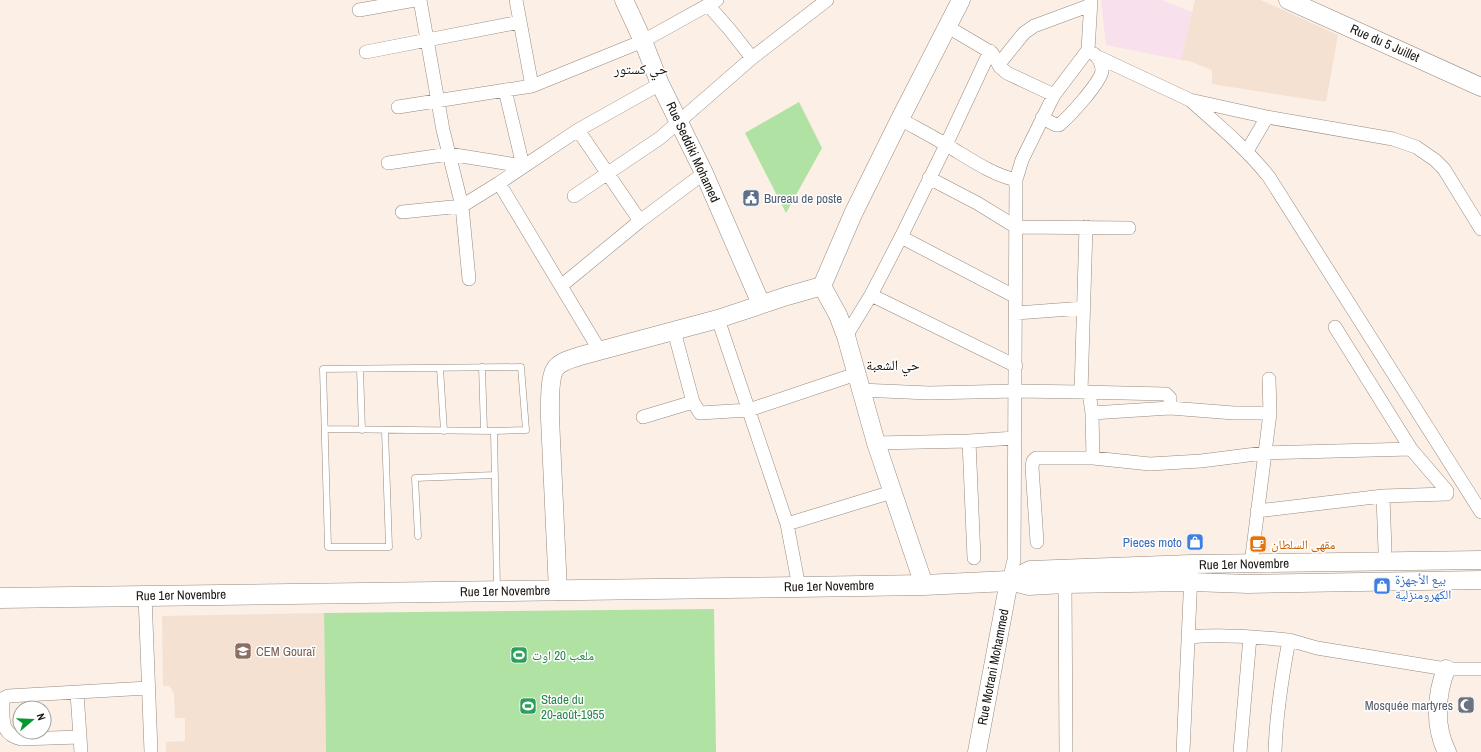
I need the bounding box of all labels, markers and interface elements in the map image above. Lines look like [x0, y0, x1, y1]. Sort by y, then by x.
street label: Rue du 5 Juillet [1348, 20, 1422, 66]
district label: حي كستور [613, 60, 668, 81]
street label: Rue Seddiki Mohamed [662, 99, 724, 205]
public building icon: Bureau de poste [741, 188, 761, 208]
place label: Bureau de poste [764, 190, 842, 207]
district label: حي الشعبة [866, 356, 920, 377]
shop icon: Pieces moto [1185, 532, 1205, 552]
place label: Pieces moto [1123, 534, 1182, 551]
cafe icon: مقهى السلطان [1248, 534, 1268, 554]
place label: مقهى السلطان [1271, 536, 1336, 553]
street label: Rue 1er Novembre [1199, 555, 1289, 573]
place label: بيع الأجهزة الكهرومنزلية [1395, 571, 1451, 603]
shop icon: بيع الأجهزة الكهرومنزلية [1372, 576, 1392, 596]
street label: Rue 1er Novembre [784, 577, 874, 595]
street label: Rue 1er Novembre [460, 582, 550, 600]
street label: Rue 1er Novembre [136, 586, 226, 604]
street label: Rue Motrani Mohammed [973, 607, 1013, 726]
school or university icon: CEM Gouraï [233, 641, 253, 661]
place label: CEM Gouraï [256, 643, 316, 660]
sports icon: ملعب 20 اوت [509, 645, 529, 665]
place label: ملعب 20 اوت [532, 647, 594, 664]
place label: Stade du 20-août-1955 [541, 691, 604, 723]
mosque icon: Mosquée martyres [1456, 695, 1476, 715]
sports icon: Stade du 20-août-1955 [518, 696, 538, 716]
place label: Mosquée martyres [1365, 697, 1453, 714]
north arrow [12, 700, 52, 740]
text: N [34, 711, 49, 722]

